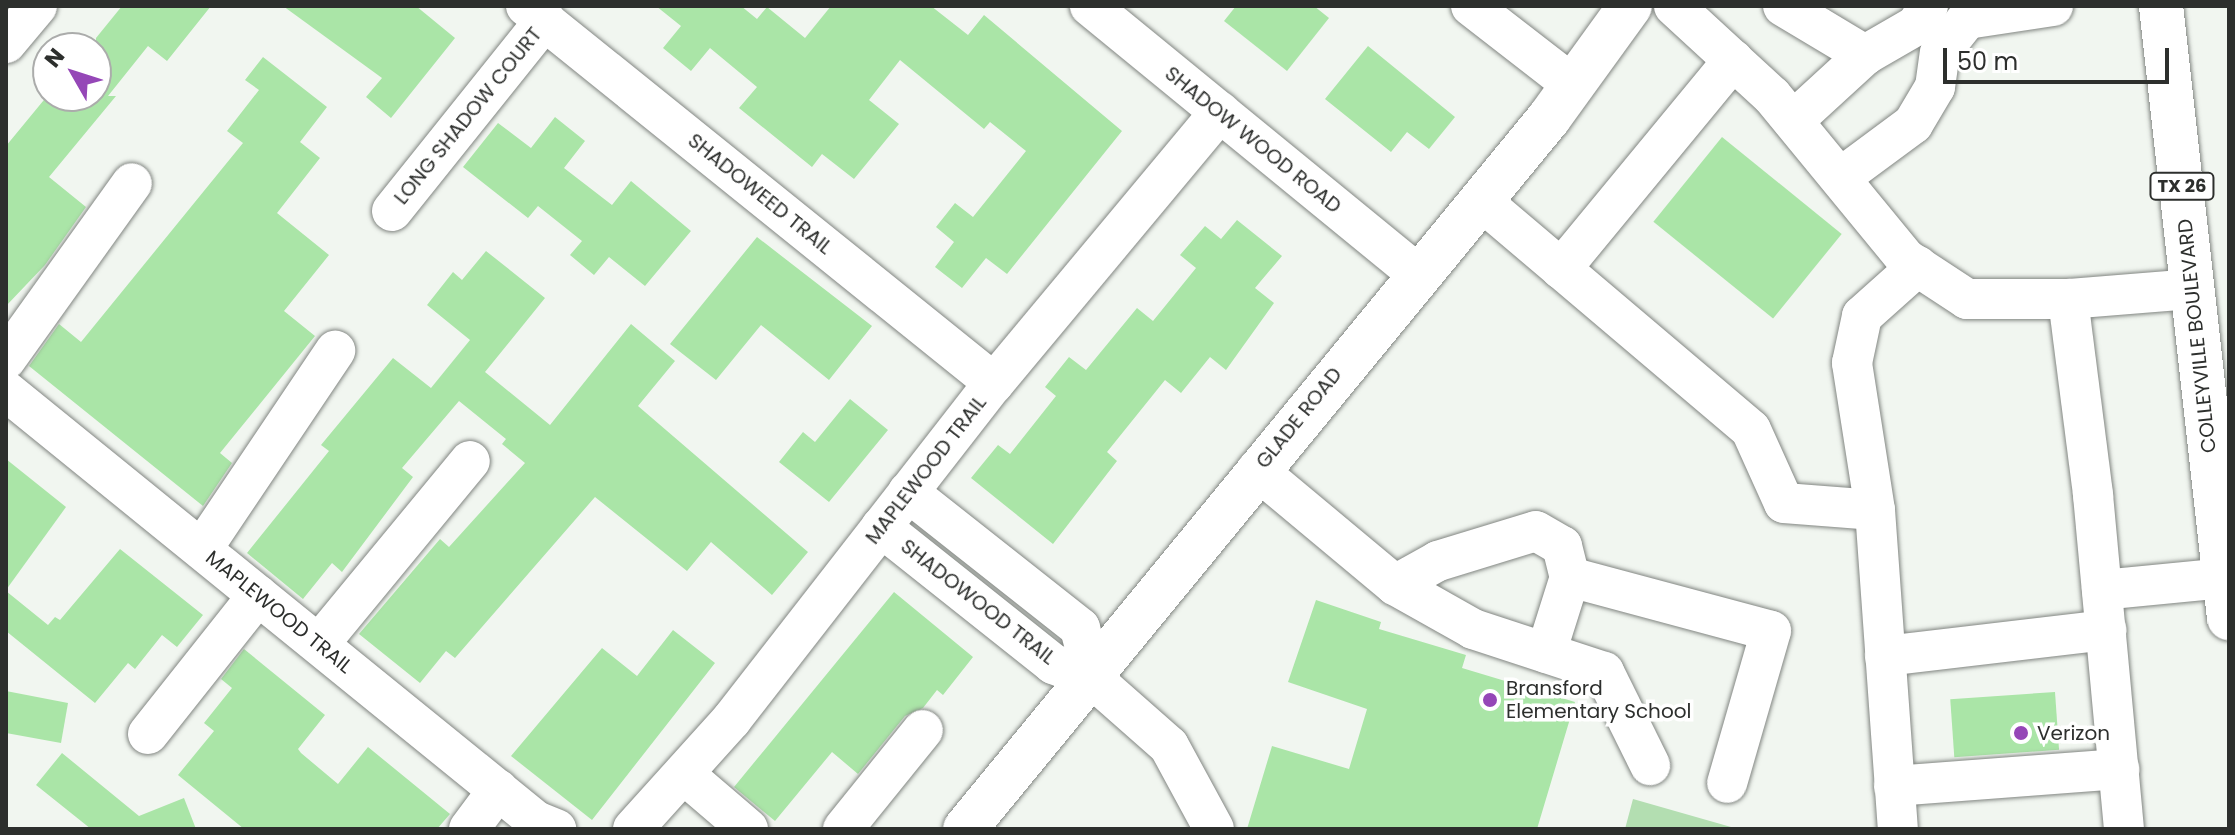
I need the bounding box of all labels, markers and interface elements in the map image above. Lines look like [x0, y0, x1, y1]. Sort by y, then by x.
street label: LONG SHADOW COURT [389, 23, 547, 209]
north arrow [32, 32, 112, 112]
scale bar [1947, 32, 2173, 82]
text: N [37, 42, 72, 74]
text: 50 m [1957, 45, 2018, 78]
street label: SHADOW WOOD ROAD [1160, 62, 1346, 218]
street label: SHADOWEED TRAIL [683, 129, 837, 259]
road number: TX 26 [2148, 172, 2216, 200]
street label: COLLEYVILLE BOULEVARD [2173, 218, 2221, 454]
street label: GLADE ROAD [1251, 363, 1347, 473]
street label: MAPLEWOOD TRAIL [861, 391, 991, 549]
street label: SHADOWOOD TRAIL [896, 534, 1060, 670]
street label: MAPLEWOOD TRAIL [201, 546, 357, 678]
place label: Bransford Elementary School [1506, 676, 1691, 723]
marker: Bransford Elementary School [1481, 691, 1499, 709]
place label: Verizon [2037, 721, 2110, 745]
marker: Verizon [2012, 724, 2030, 742]

